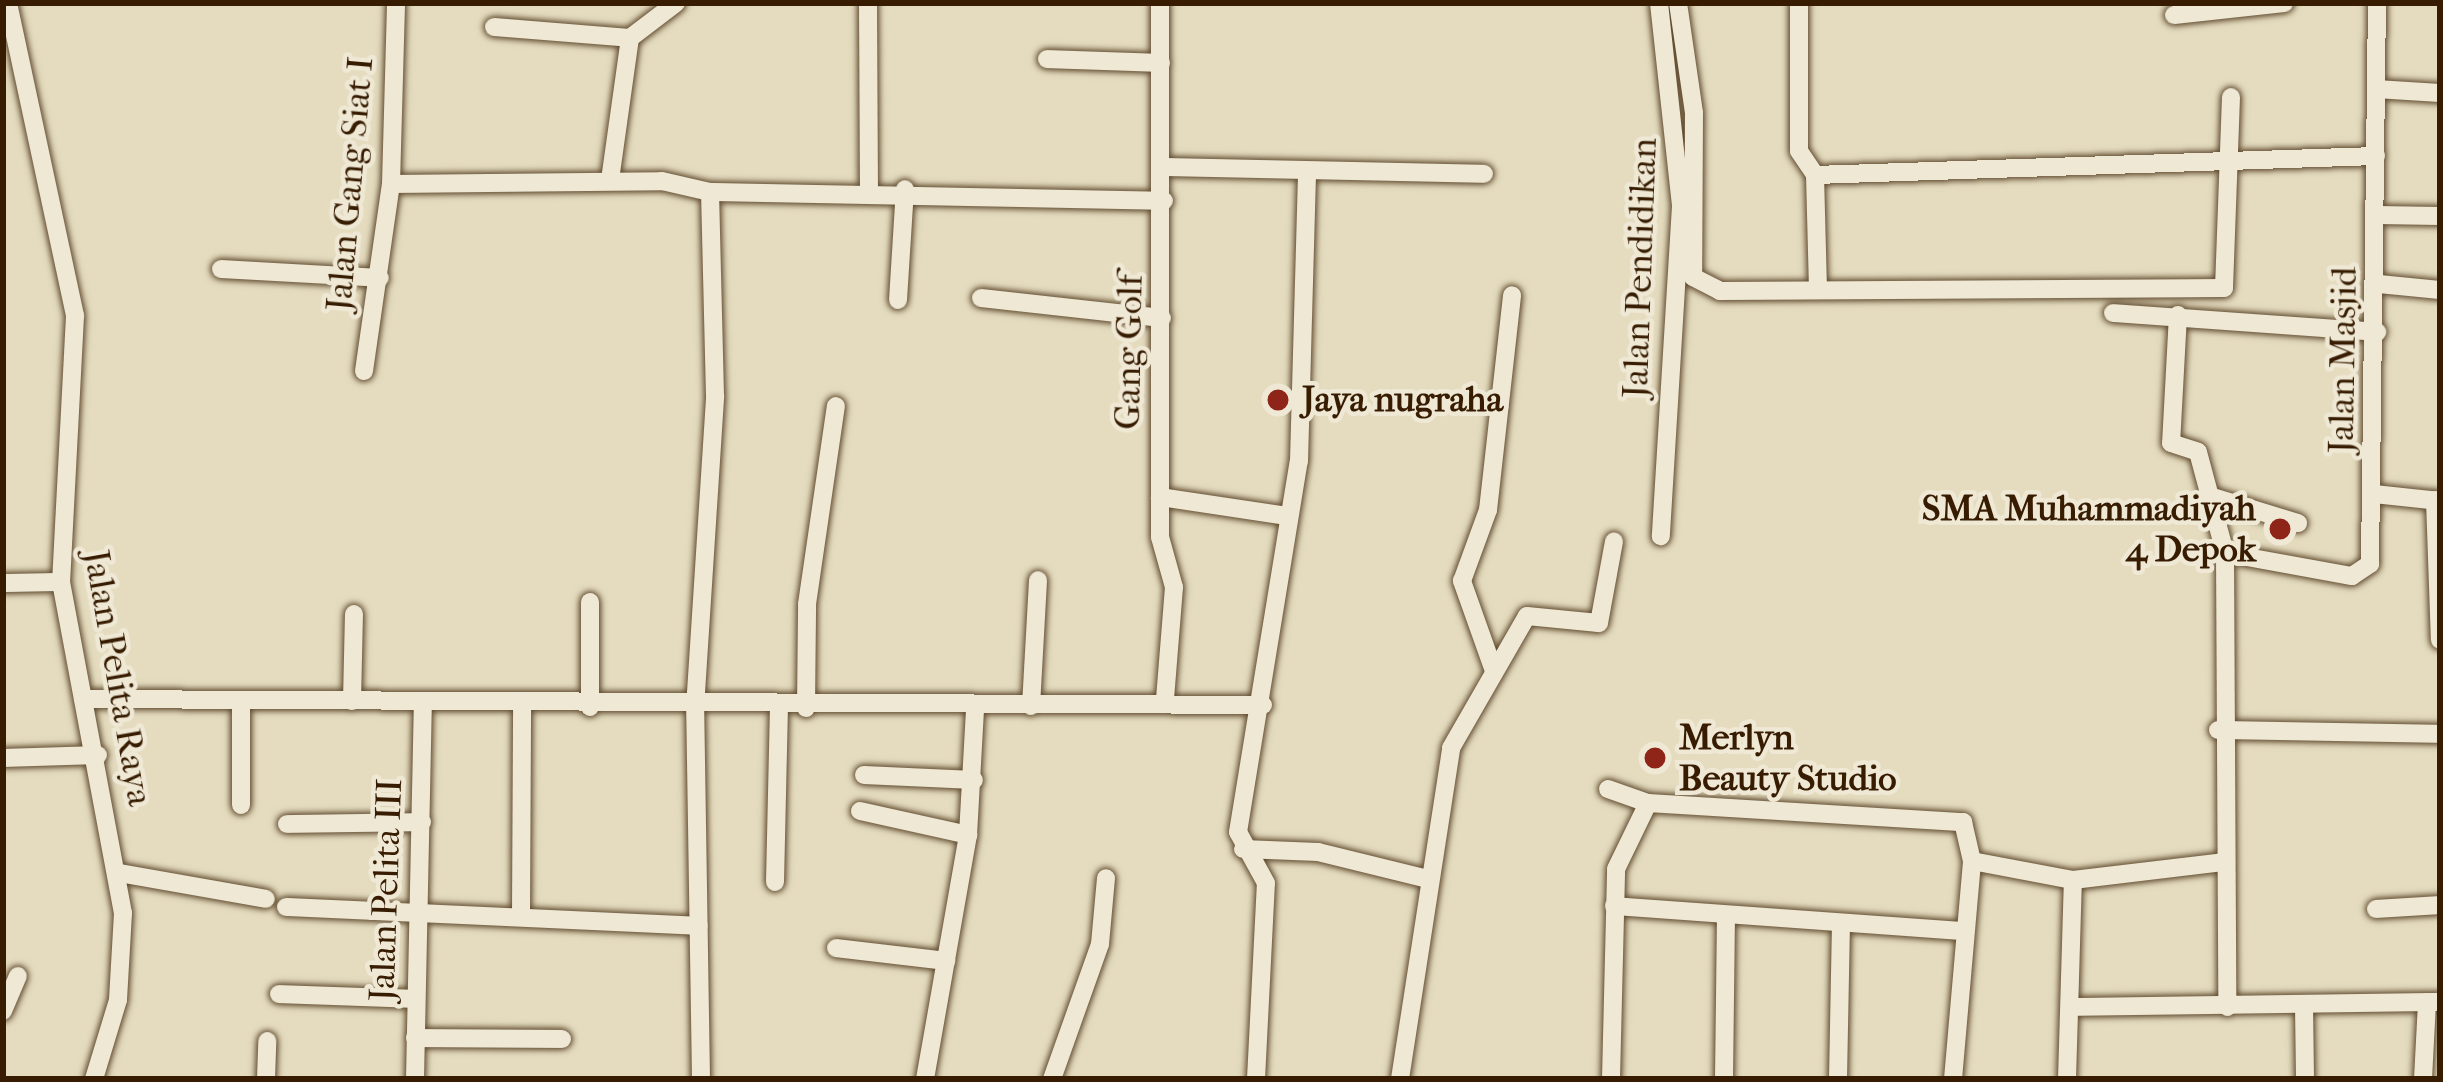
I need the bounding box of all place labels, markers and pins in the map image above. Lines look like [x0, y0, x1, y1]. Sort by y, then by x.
place label: Jaya nugraha [1302, 378, 1503, 422]
marker: Jaya nugraha [1265, 387, 1291, 413]
place label: SMA Muhammadiyah 4 Depok [1922, 486, 2256, 571]
marker: SMA Muhammadiyah 4 Depok [2267, 516, 2293, 542]
place label: Merlyn Beauty Studio [1679, 715, 1897, 800]
marker: Merlyn Beauty Studio [1642, 745, 1668, 771]

